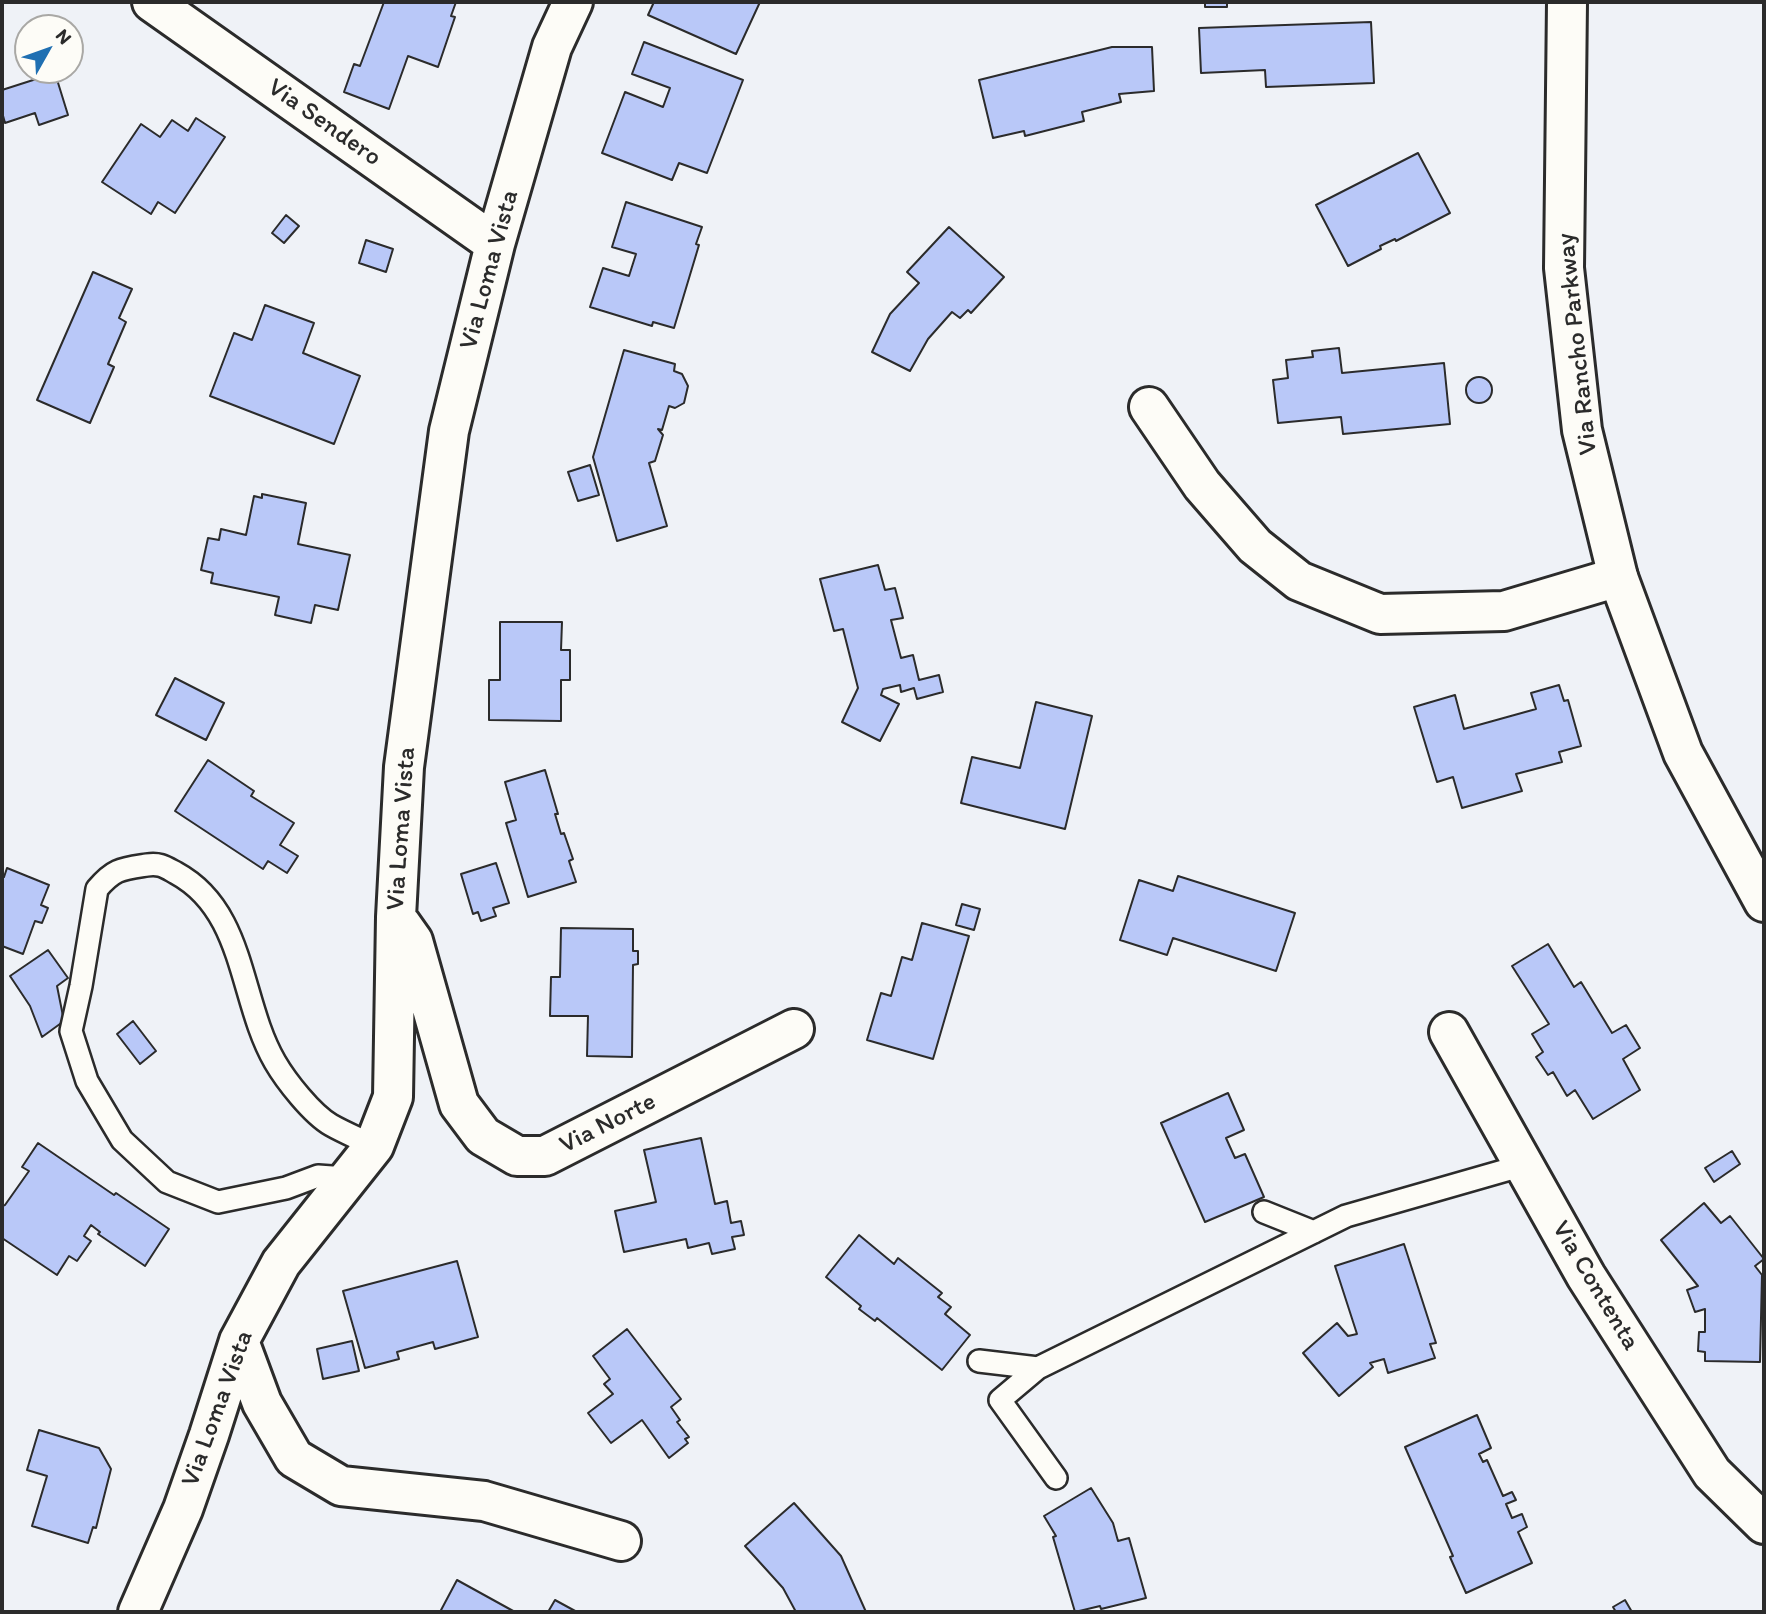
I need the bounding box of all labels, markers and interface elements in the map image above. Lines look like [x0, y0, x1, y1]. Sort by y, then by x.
north arrow [14, 14, 84, 84]
text: N [51, 24, 77, 49]
street label: Via Sendero [261, 72, 387, 174]
street label: Via Loma Vista [454, 187, 526, 353]
street label: Via Rancho Parkway [1551, 231, 1605, 457]
street label: Via Loma Vista [381, 746, 423, 912]
street label: Via Norte [555, 1087, 661, 1161]
street label: Via Contenta [1544, 1216, 1646, 1356]
street label: Via Loma Vista [175, 1327, 261, 1491]

